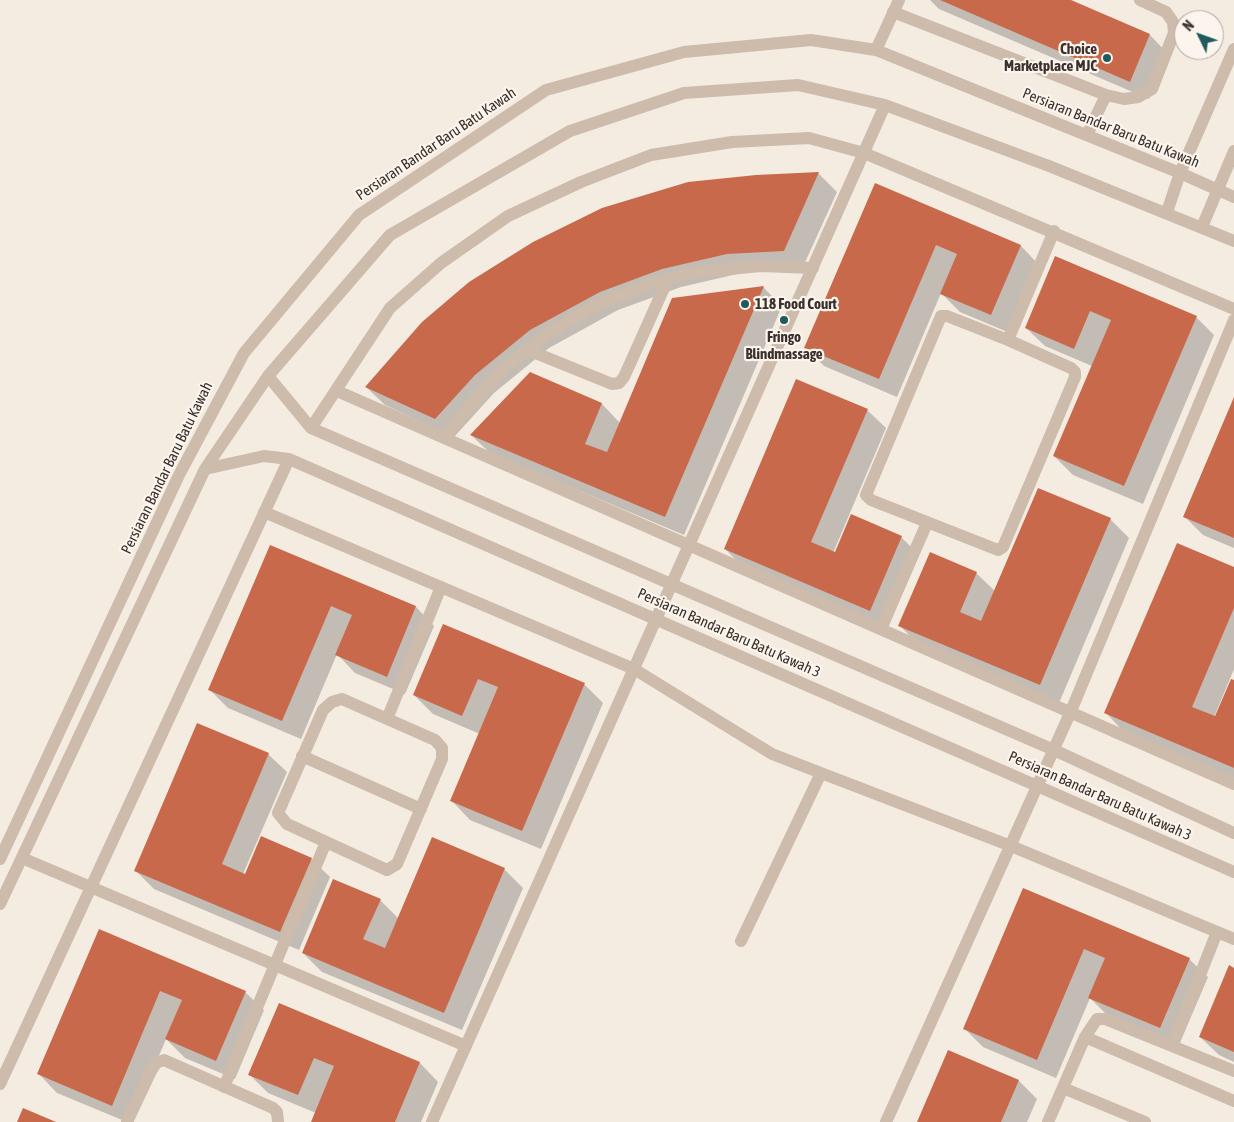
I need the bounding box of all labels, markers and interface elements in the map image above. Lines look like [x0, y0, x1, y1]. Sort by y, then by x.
north arrow [1174, 10, 1224, 60]
text: N [1180, 17, 1197, 34]
place label: Choice Marketplace MJC [1004, 40, 1097, 75]
marker: Choice Marketplace MJC [1101, 52, 1113, 64]
street label: Persiaran Bandar Baru Batu Kawah [353, 84, 519, 204]
street label: Persiaran Bandar Baru Batu Kawah [1020, 84, 1202, 172]
place label: 118 Food Court [755, 295, 837, 313]
marker: 118 Food Court [739, 298, 751, 310]
marker: Fringo Blindmassage [778, 314, 790, 326]
place label: Fringo Blindmassage [745, 328, 823, 363]
street label: Persiaran Bandar Baru Batu Kawah [117, 379, 217, 557]
street label: Persiaran Bandar Baru Batu Kawah 3 [635, 584, 823, 682]
street label: Persiaran Bandar Baru Batu Kawah 3 [1006, 747, 1194, 845]

